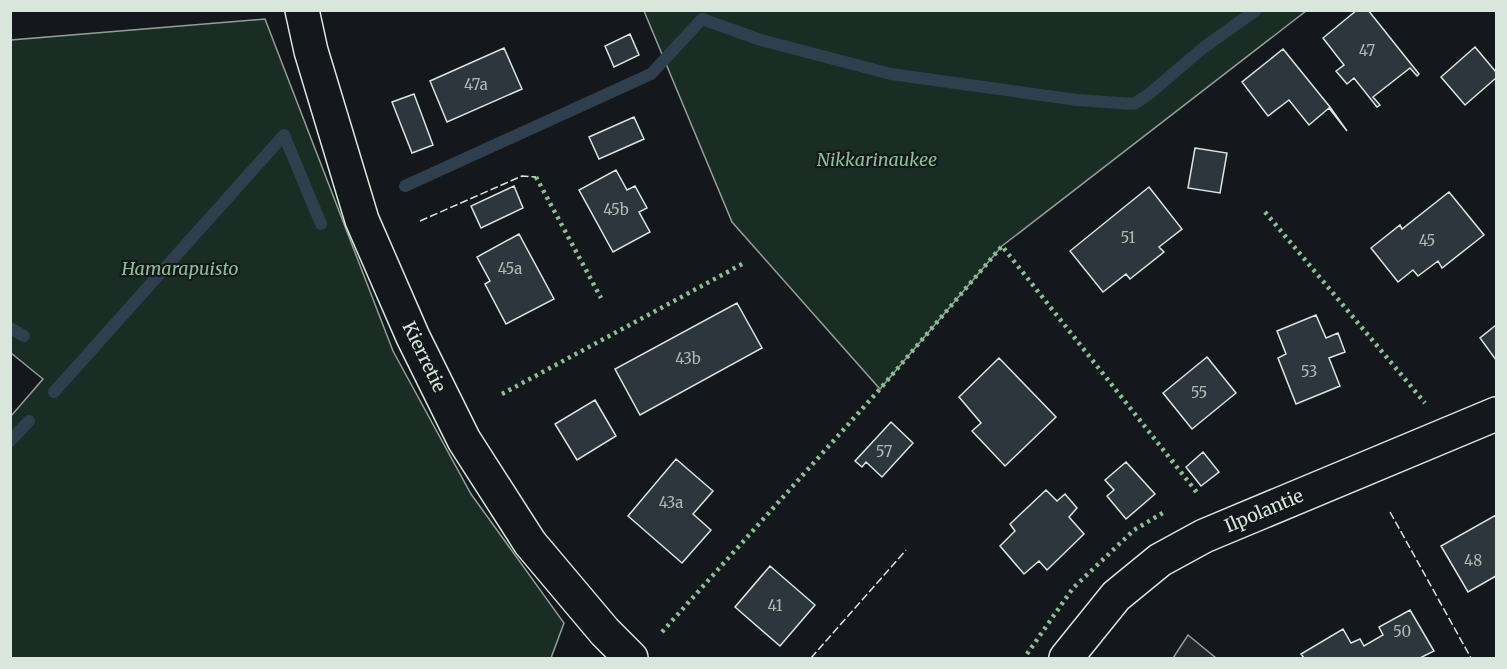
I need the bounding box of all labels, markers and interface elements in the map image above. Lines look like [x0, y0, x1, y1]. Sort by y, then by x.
house number: 47 [1359, 41, 1376, 60]
house number: 47a [464, 75, 488, 94]
park label: Nikkarinaukee [817, 148, 937, 171]
house number: 45b [603, 200, 629, 219]
house number: 51 [1121, 228, 1136, 247]
house number: 45 [1419, 231, 1435, 250]
park label: Hamarapuisto [120, 257, 239, 280]
house number: 45a [498, 259, 522, 278]
street label: Kierretie [398, 318, 451, 396]
house number: 43b [675, 349, 701, 368]
house number: 53 [1301, 362, 1317, 381]
house number: 55 [1191, 383, 1207, 402]
house number: 57 [876, 442, 893, 461]
street label: Ilpolantie [1221, 484, 1307, 537]
house number: 43a [659, 493, 683, 512]
house number: 48 [1464, 551, 1482, 570]
house number: 41 [768, 596, 783, 615]
house number: 50 [1393, 622, 1411, 641]

